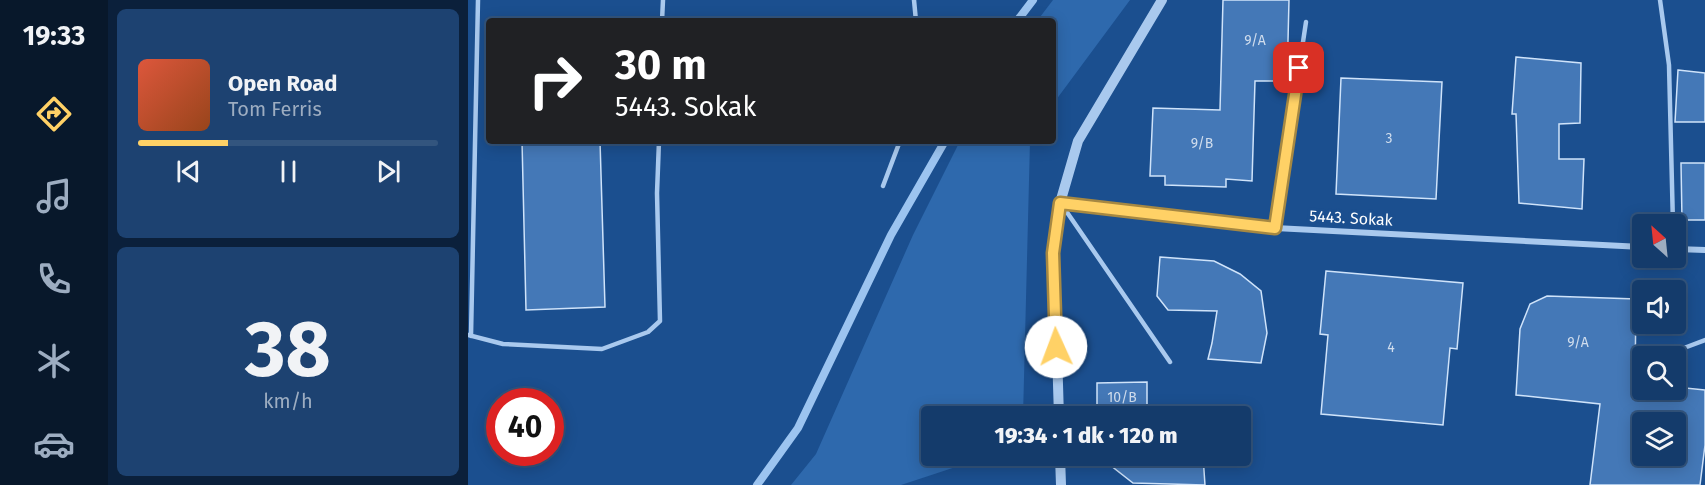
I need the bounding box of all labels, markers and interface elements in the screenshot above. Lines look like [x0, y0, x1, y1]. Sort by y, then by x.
text: 19:33 [23, 20, 85, 52]
house number: 9/A [1244, 32, 1266, 49]
text: 30 m [615, 40, 707, 90]
icon: right [516, 42, 594, 120]
pin [1273, 42, 1324, 93]
icon: arrive [1282, 51, 1315, 84]
text: Open Road [228, 70, 338, 97]
text: 5443. Sokak [615, 91, 756, 123]
icon: directions [33, 93, 75, 135]
text: Tom Ferris [228, 97, 322, 121]
house number: 3 [1386, 130, 1393, 147]
house number: 9/B [1191, 135, 1213, 152]
icon: previous [172, 155, 205, 188]
icon: pause [272, 155, 305, 188]
icon: next [372, 155, 405, 188]
icon: music [33, 175, 75, 217]
street label: 5443. Sokak [1309, 206, 1394, 230]
north arrow [1632, 214, 1686, 268]
map controls [1632, 214, 1686, 466]
icon: phone [33, 258, 75, 300]
button: sound [1632, 280, 1686, 334]
text: 38 [245, 303, 331, 397]
position arrow [1024, 315, 1088, 379]
house number: 9/A [1567, 334, 1589, 351]
house number: 4 [1387, 339, 1395, 356]
icon: climate [33, 340, 75, 382]
button: search [1632, 346, 1686, 400]
speed limit sign: 40 [486, 388, 564, 466]
text: km/h [263, 389, 313, 413]
house number: 10/B [1107, 389, 1137, 406]
button: layers [1632, 412, 1686, 466]
text: 19:34 · 1 dk · 120 m [995, 422, 1178, 449]
icon: car [33, 423, 75, 465]

